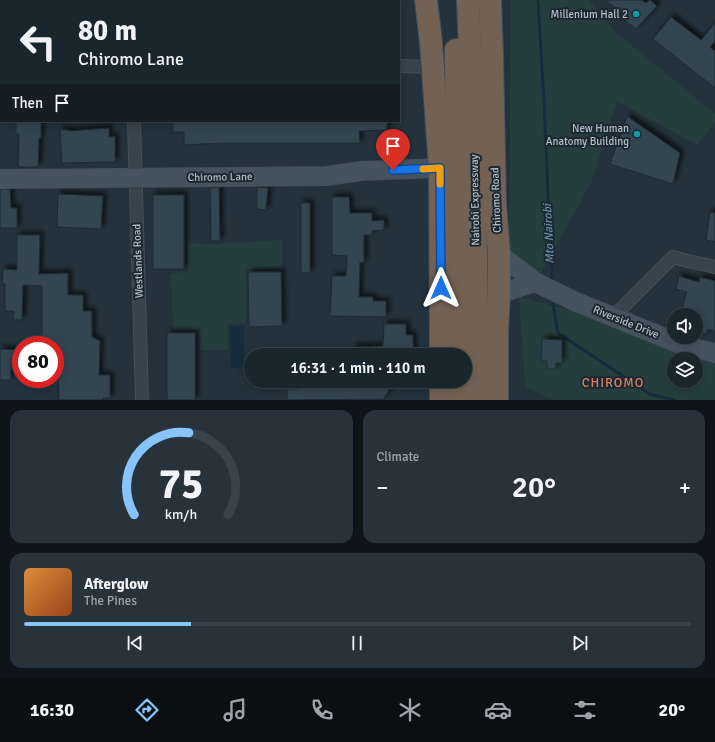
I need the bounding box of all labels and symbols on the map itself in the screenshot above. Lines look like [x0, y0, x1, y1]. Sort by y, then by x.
place label: Millenium Hall 2 [551, 8, 628, 21]
marker: Millenium Hall 2 [631, 9, 641, 19]
place label: New Human Anatomy Building [546, 122, 629, 148]
pin [376, 129, 410, 170]
marker: New Human Anatomy Building [632, 129, 642, 139]
street label: Nairobi Expressway [468, 153, 482, 246]
street label: Chiromo Road [488, 167, 504, 233]
street label: Chiromo Lane [187, 170, 253, 184]
water label: Mto Nairobi [540, 202, 558, 264]
street label: Westlands Road [130, 223, 146, 298]
position arrow [420, 267, 462, 309]
street label: Riverside Drive [591, 303, 661, 341]
speed limit sign: 80 [12, 336, 64, 388]
district label: CHIROMO [582, 375, 644, 391]

